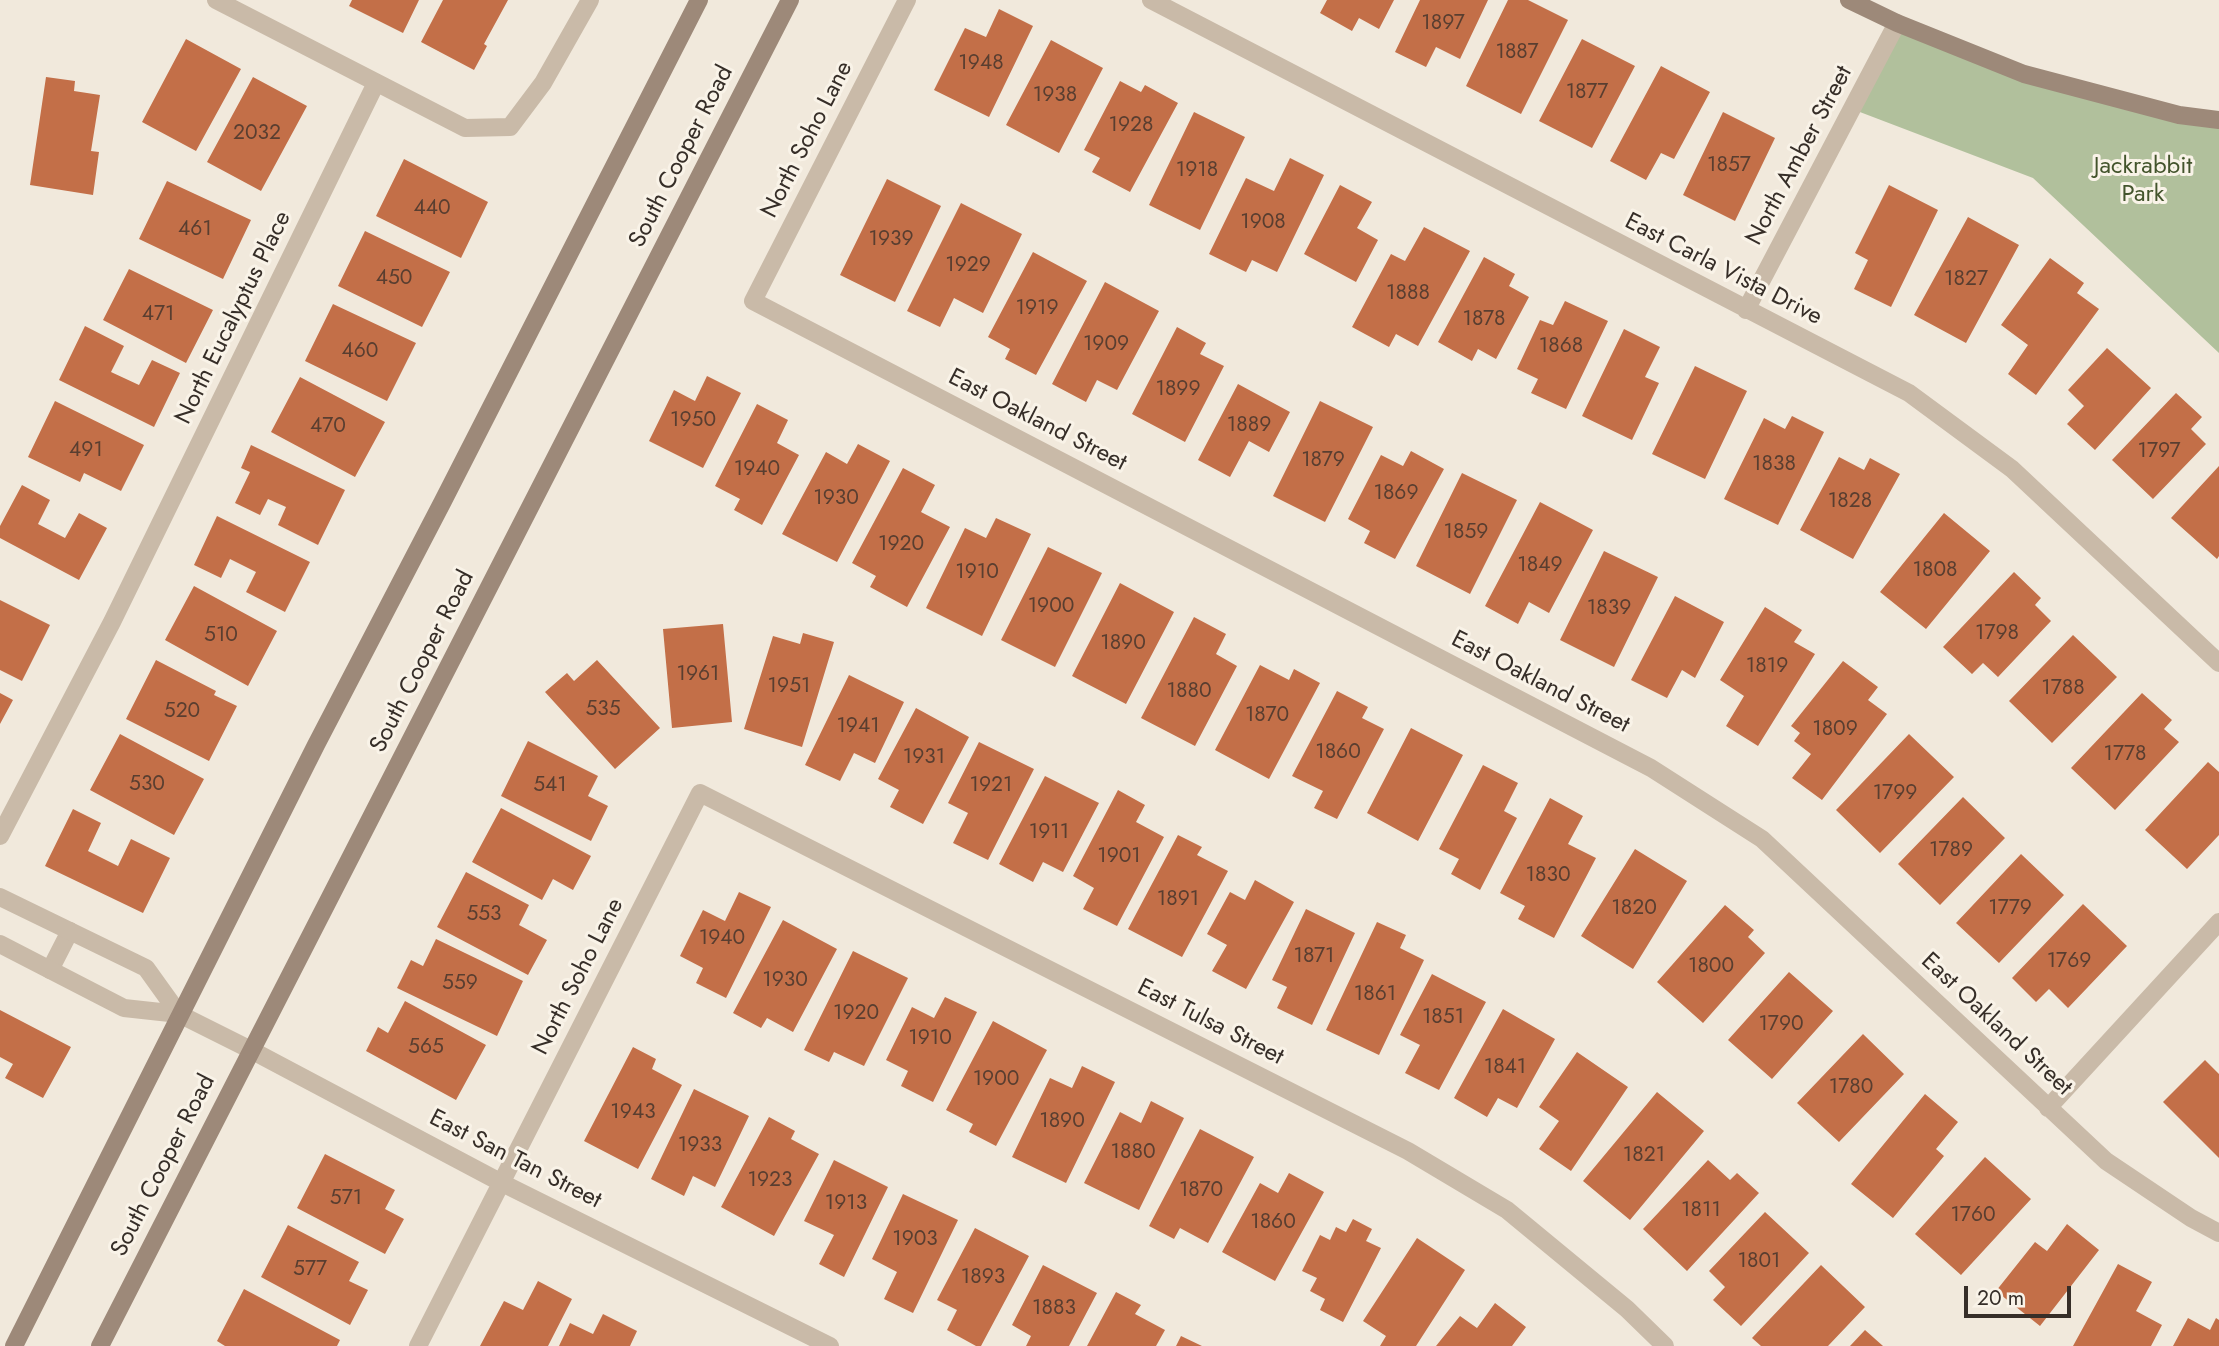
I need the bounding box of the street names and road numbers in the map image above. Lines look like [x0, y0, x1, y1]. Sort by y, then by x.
street label: North Soho Lane [756, 57, 860, 223]
street label: South Cooper Road [624, 61, 740, 253]
street label: North Amber Street [1741, 61, 1859, 251]
street label: North Eucalyptus Place [170, 207, 298, 429]
street label: East Carla Vista Drive [1620, 208, 1826, 332]
street label: East Oakland Street [943, 364, 1131, 478]
street label: South Cooper Road [365, 566, 481, 758]
street label: East Oakland Street [1446, 626, 1634, 740]
street label: North Soho Lane [527, 894, 631, 1060]
street label: East Oakland Street [1914, 948, 2078, 1102]
street label: East Tulsa Street [1132, 974, 1288, 1072]
street label: South Cooper Road [106, 1070, 222, 1262]
street label: East San Tan Street [424, 1104, 606, 1216]

